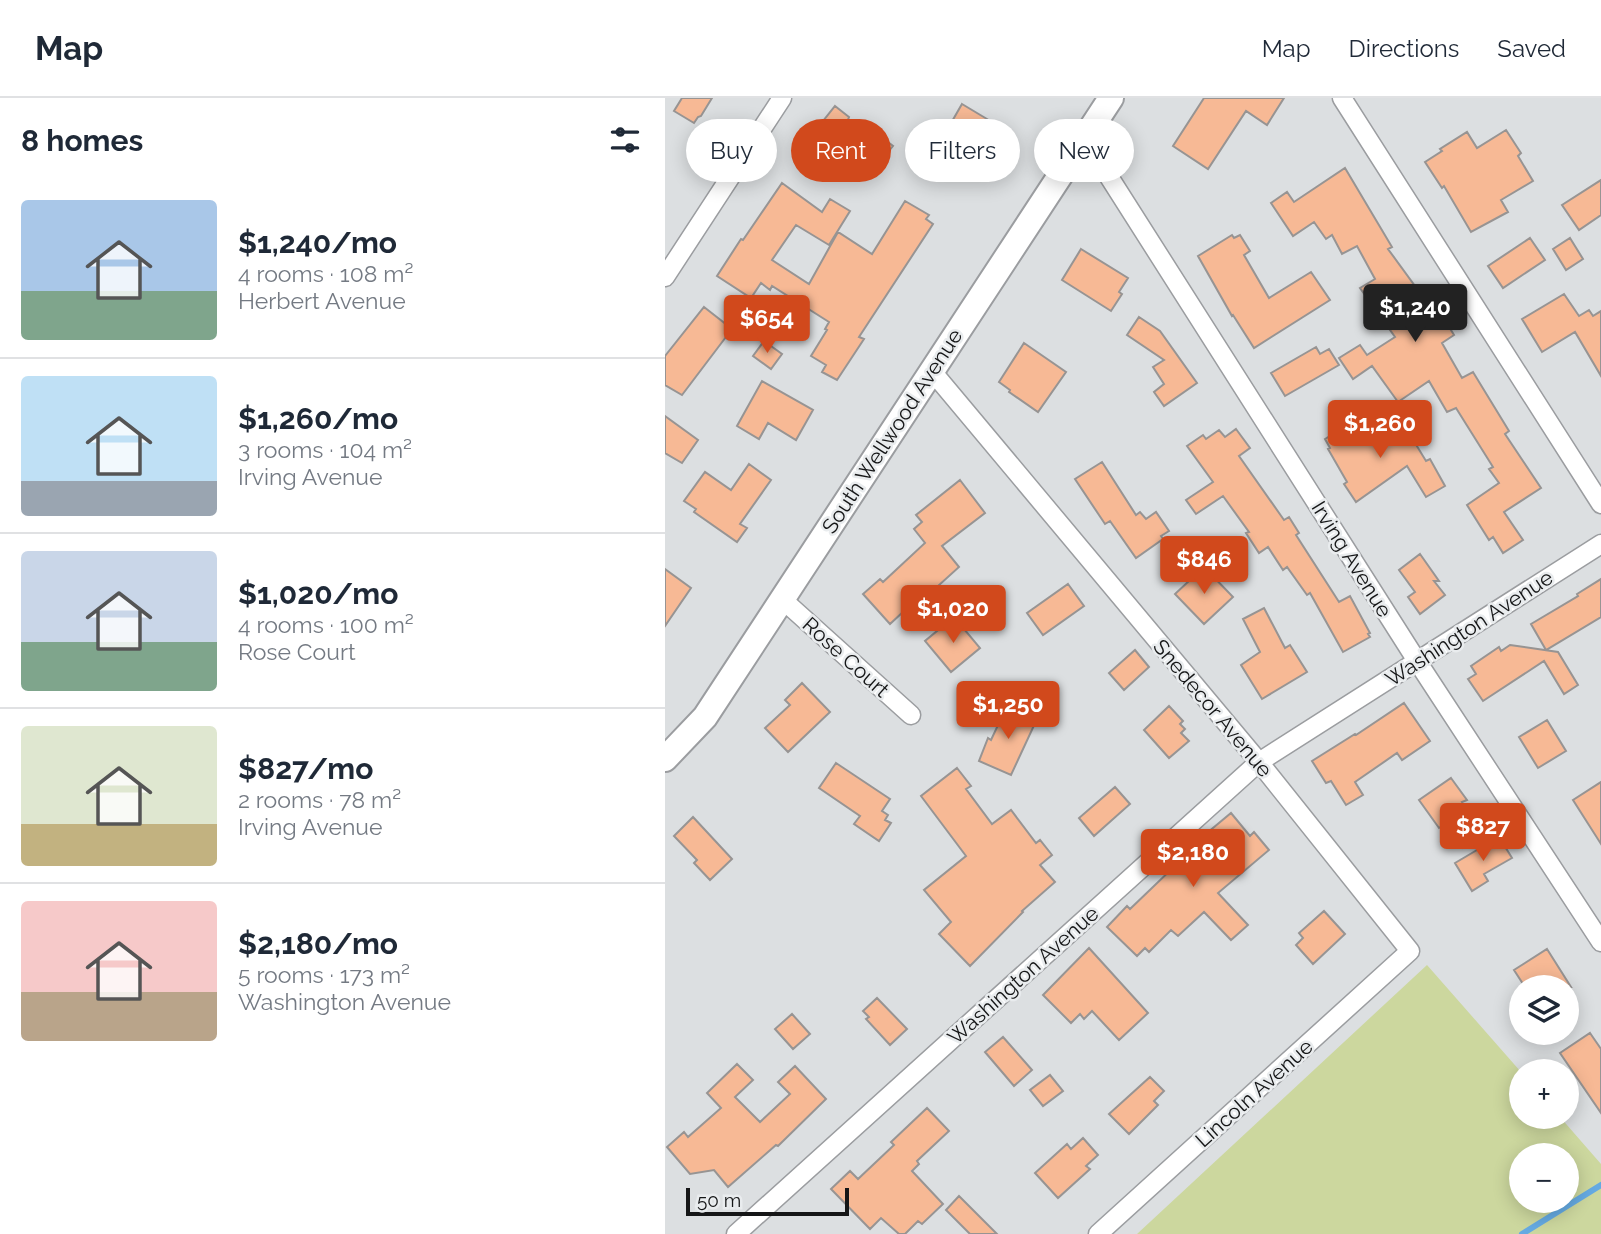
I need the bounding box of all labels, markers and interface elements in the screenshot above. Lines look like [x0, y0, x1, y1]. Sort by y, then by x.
text: Map [35, 29, 103, 68]
text: Map [1262, 34, 1311, 63]
text: Directions [1349, 34, 1459, 63]
text: Saved [1497, 34, 1566, 63]
chip: Buy [686, 119, 777, 182]
chip: Rent [791, 119, 891, 182]
chip: Filters [905, 119, 1020, 182]
chip: New [1034, 119, 1134, 182]
icon: filters [606, 121, 644, 159]
text: 8 homes [21, 123, 143, 158]
text: $1,240/mo [238, 225, 397, 260]
icon: home [77, 228, 161, 312]
text: 4 rooms · 108 m² [238, 260, 413, 287]
pin: $1,240 [1358, 285, 1472, 344]
text: Herbert Avenue [238, 287, 406, 314]
text: $1,240 [1379, 293, 1451, 320]
pin: $654 [726, 296, 808, 355]
text: $654 [740, 304, 794, 331]
street label: South Wellwood Avenue [817, 324, 967, 538]
pin: $1,260 [1323, 400, 1437, 460]
text: $1,260/mo [238, 401, 398, 436]
icon: home [77, 404, 161, 488]
text: $1,260 [1344, 409, 1416, 436]
text: 3 rooms · 104 m² [238, 436, 412, 463]
text: Irving Avenue [238, 463, 383, 490]
street label: Irving Avenue [1306, 496, 1398, 622]
pin: $846 [1163, 536, 1245, 596]
text: $846 [1176, 545, 1232, 572]
street label: Washington Avenue [1381, 565, 1557, 691]
text: $1,020/mo [238, 576, 398, 611]
icon: home [77, 579, 161, 663]
pin: $1,020 [896, 586, 1010, 645]
text: $1,020 [917, 594, 989, 621]
text: 4 rooms · 100 m² [238, 611, 414, 638]
street label: Rose Court [798, 612, 894, 702]
street label: Snedecor Avenue [1148, 634, 1278, 782]
text: Rose Court [238, 638, 356, 665]
pin: $1,250 [951, 682, 1065, 741]
text: $1,250 [972, 690, 1044, 717]
text: $827/mo [238, 751, 373, 786]
icon: home [77, 754, 161, 838]
text: 2 rooms · 78 m² [238, 786, 401, 813]
pin: $827 [1442, 804, 1524, 863]
text: $827 [1456, 812, 1510, 839]
text: Irving Avenue [238, 813, 383, 840]
pin: $2,180 [1136, 830, 1250, 889]
text: $2,180 [1157, 838, 1229, 865]
street label: Washington Avenue [942, 901, 1104, 1049]
text: $2,180/mo [238, 926, 398, 961]
icon: home [77, 929, 161, 1013]
text: 5 rooms · 173 m² [238, 961, 410, 988]
map controls [1509, 975, 1579, 1213]
button: layers [1509, 975, 1579, 1045]
text: Washington Avenue [238, 988, 451, 1015]
street label: Lincoln Avenue [1190, 1034, 1318, 1152]
button: + [1509, 1059, 1579, 1129]
button: − [1509, 1143, 1579, 1213]
scale bar [686, 1185, 849, 1217]
text: 50 m [697, 1189, 741, 1211]

